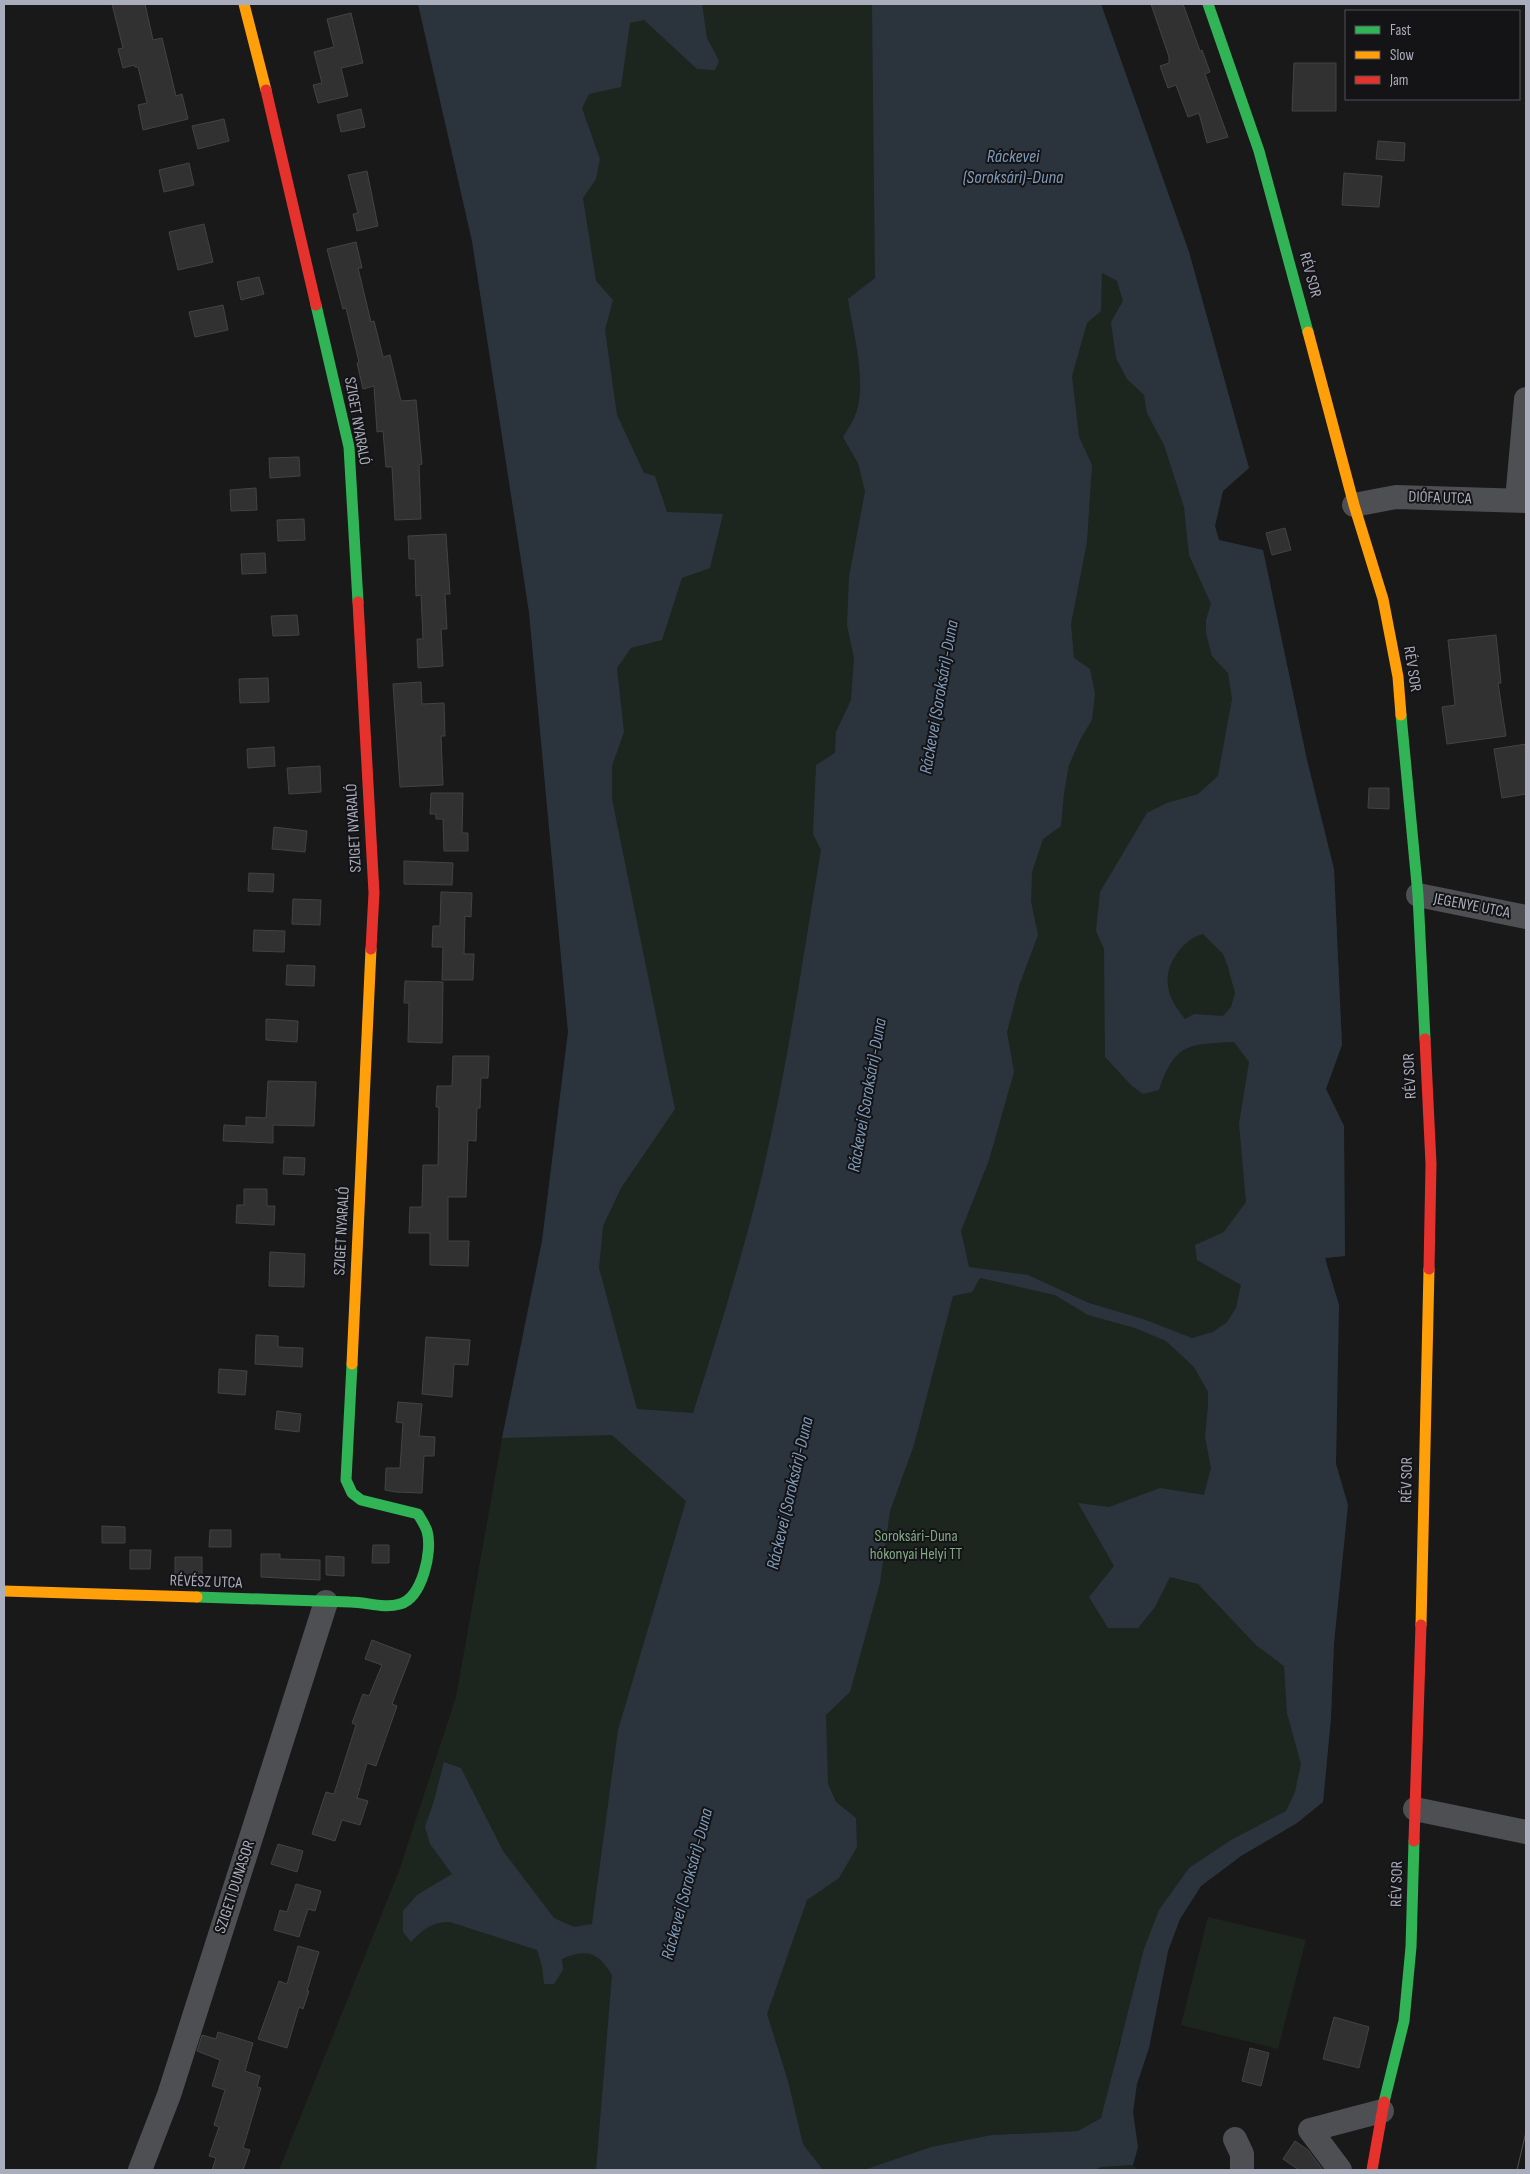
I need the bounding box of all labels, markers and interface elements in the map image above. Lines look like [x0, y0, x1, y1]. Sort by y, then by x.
legend [1345, 10, 1520, 100]
text: Fast [1390, 21, 1412, 40]
text: Slow [1390, 46, 1414, 65]
text: Jam [1389, 71, 1408, 90]
water label: Ráckevei (Soroksári)-Duna [963, 146, 1064, 188]
street label: RÉV SOR [1295, 250, 1325, 300]
street label: SZIGET NYARALÓ [340, 376, 374, 467]
street label: DIÓFA UTCA [1408, 487, 1472, 509]
water label: Ráckevei (Soroksári)-Duna [915, 618, 963, 776]
street label: RÉV SOR [1399, 645, 1425, 693]
street label: SZIGET NYARALÓ [342, 783, 366, 873]
street label: JEGENYE UTCA [1431, 889, 1512, 923]
water label: Ráckevei (Soroksári)-Duna [843, 1016, 891, 1174]
street label: RÉV SOR [1399, 1053, 1421, 1099]
street label: SZIGET NYARALÓ [330, 1186, 354, 1276]
water label: Ráckevei (Soroksári)-Duna [762, 1414, 818, 1571]
street label: RÉV SOR [1397, 1457, 1417, 1503]
park label: Soroksári-Duna hókonyai Helyi TT [870, 1527, 963, 1564]
street label: RÉVÉSZ UTCA [169, 1571, 243, 1593]
water label: Ráckevei (Soroksári)-Duna [657, 1805, 717, 1962]
street label: SZIGETI DUNASOR [211, 1838, 259, 1936]
street label: RÉV SOR [1387, 1861, 1407, 1907]

